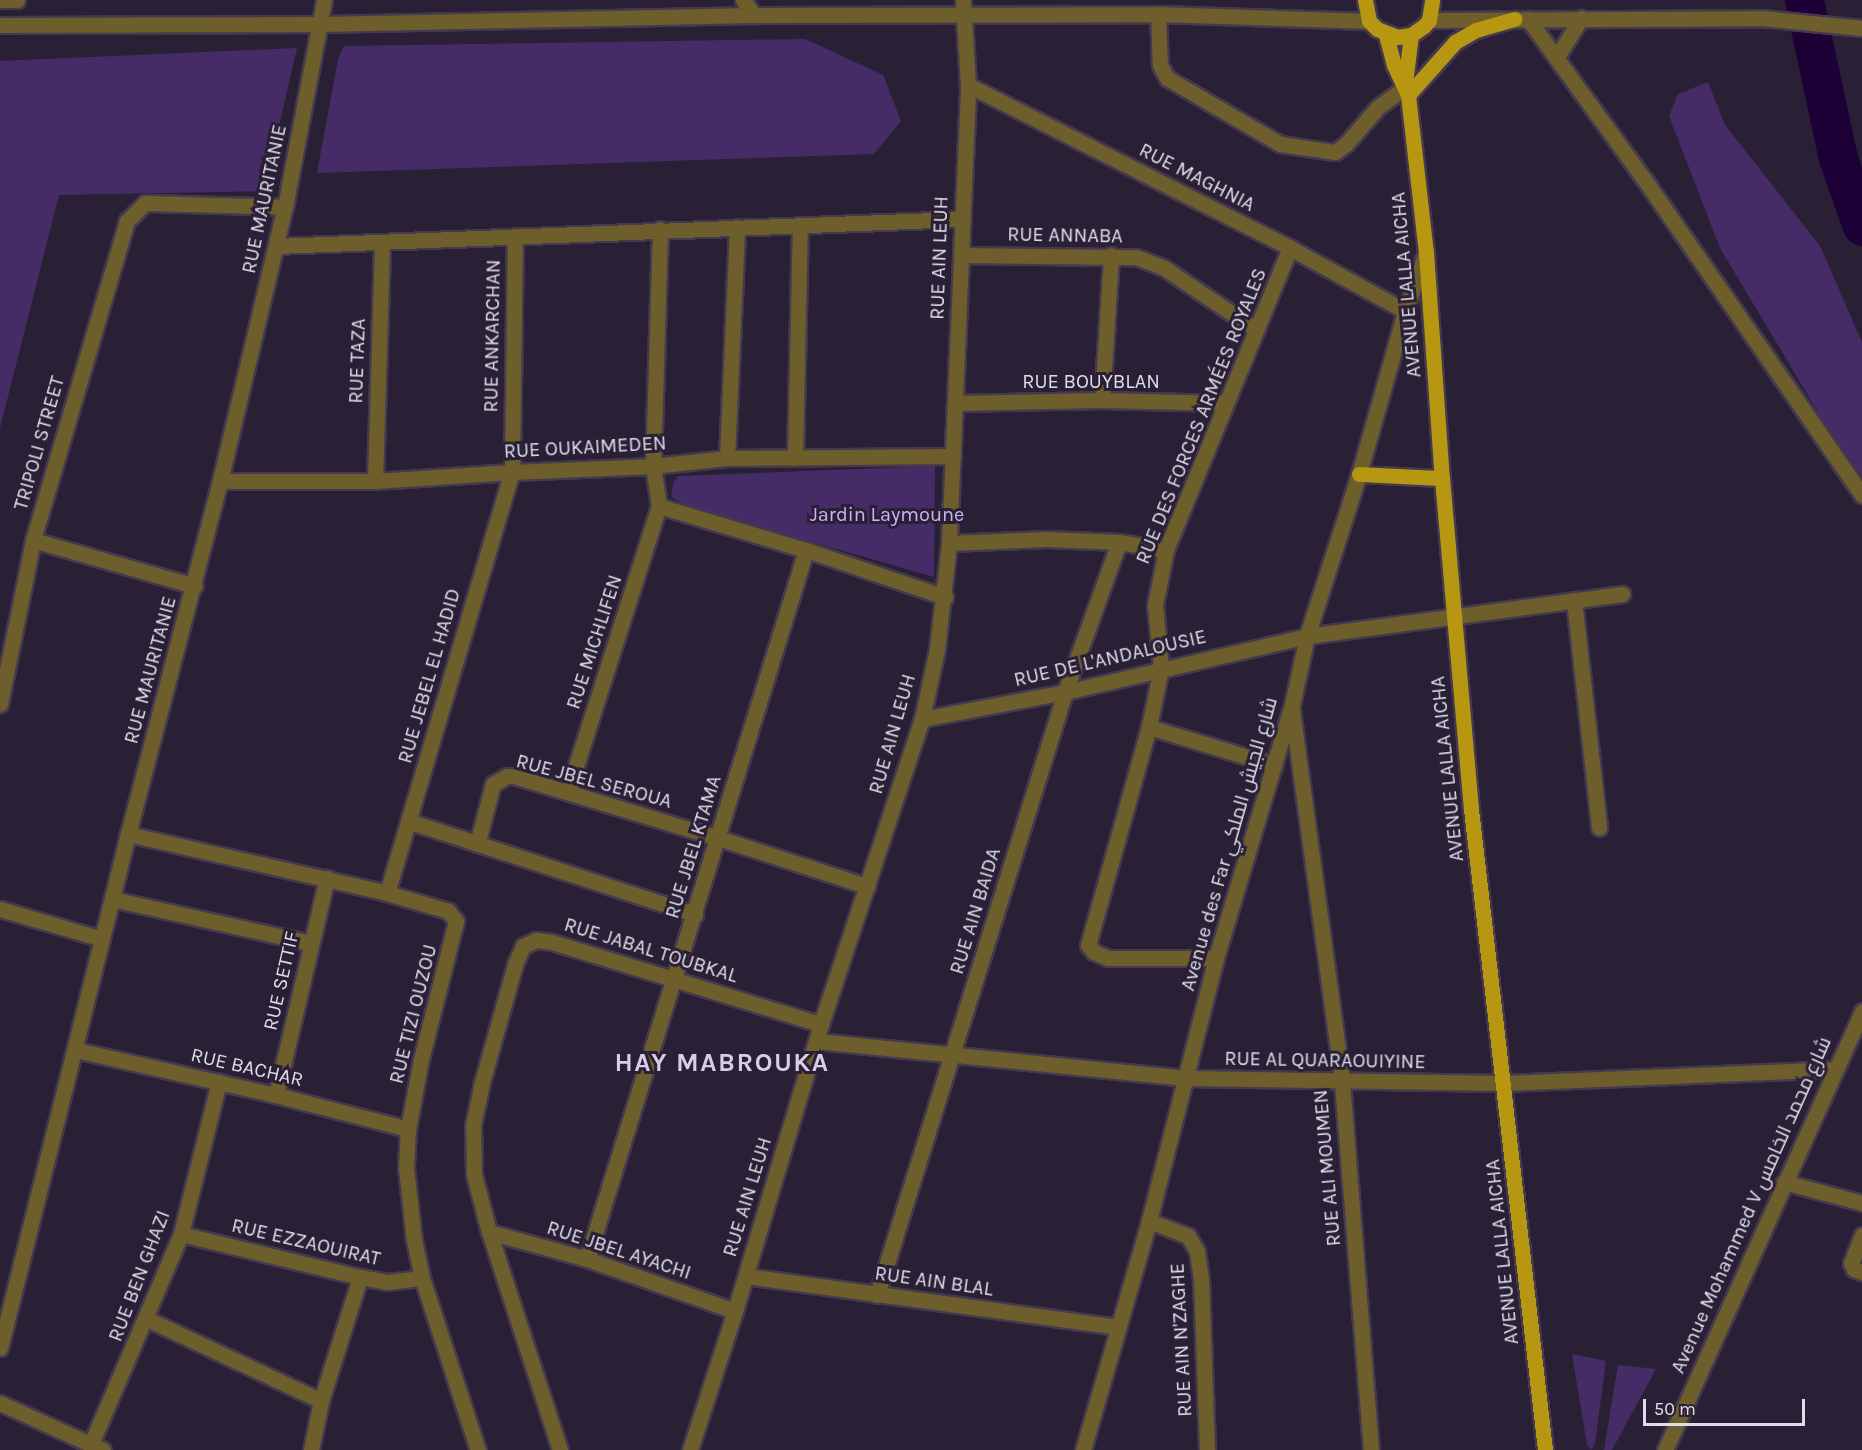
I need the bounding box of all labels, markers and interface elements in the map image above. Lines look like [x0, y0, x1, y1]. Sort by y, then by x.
street label: RUE MAURITANIE [236, 122, 292, 276]
street label: RUE MAGHNIA [1135, 138, 1259, 216]
street label: AVENUE LALLA AICHA [1386, 191, 1426, 379]
street label: RUE AIN LEUH [925, 196, 953, 320]
street label: RUE ANNABA [1007, 222, 1123, 248]
street label: RUE ANKARCHAN [479, 259, 505, 413]
street label: RUE DES FORCES ARMÉES ROYALES [1130, 264, 1272, 568]
street label: RUE TAZA [344, 318, 370, 404]
street label: RUE BOUYBLAN [1022, 369, 1160, 393]
street label: TRIPOLI STREET [8, 373, 70, 513]
street label: RUE OUKAIMEDEN [503, 431, 667, 463]
park label: Jardin Laymoune [810, 502, 964, 526]
street label: RUE MICHLIFEN [561, 572, 627, 712]
street label: RUE JEBEL EL HADID [393, 586, 465, 766]
street label: RUE MAURITANIE [119, 594, 181, 746]
street label: RUE DE L'ANDALOUSIE [1011, 624, 1209, 692]
street label: RUE AIN LEUH [863, 671, 921, 797]
street label: AVENUE LALLA AICHA [1425, 675, 1469, 863]
street label: Avenue des Far شارع الجيش الملكي [1176, 694, 1282, 994]
street label: RUE JBEL SEROUA [514, 749, 674, 813]
street label: RUE JBEL KTAMA [660, 773, 726, 921]
street label: RUE AIN BAIDA [944, 845, 1006, 977]
street label: RUE JABAL TOUBKAL [561, 912, 741, 988]
street label: RUE SETTIF [258, 929, 304, 1033]
street label: RUE TIZI OUZOU [384, 942, 442, 1086]
street label: Avenue Mohammed V شارع محمد الخامس [1666, 1033, 1836, 1377]
street label: RUE BACHAR [188, 1042, 306, 1092]
street label: RUE AL QUARAOUIYINE [1224, 1046, 1426, 1074]
district label: HAY MABROUKA [614, 1047, 830, 1079]
street label: RUE ALI MOUMEN [1308, 1089, 1346, 1247]
street label: RUE AIN LEUH [717, 1134, 777, 1260]
street label: AVENUE LALLA AICHA [1480, 1158, 1524, 1346]
street label: RUE BEN GHAZI [103, 1207, 175, 1345]
street label: RUE EZZAOUIRAT [229, 1213, 383, 1271]
street label: RUE JBEL AYACHI [544, 1215, 694, 1285]
street label: RUE AIN BLAL [873, 1261, 995, 1301]
street label: RUE AIN N'ZAGHE [1165, 1262, 1197, 1418]
scale bar [1646, 1387, 1808, 1425]
text: 50 m [1654, 1398, 1696, 1420]

